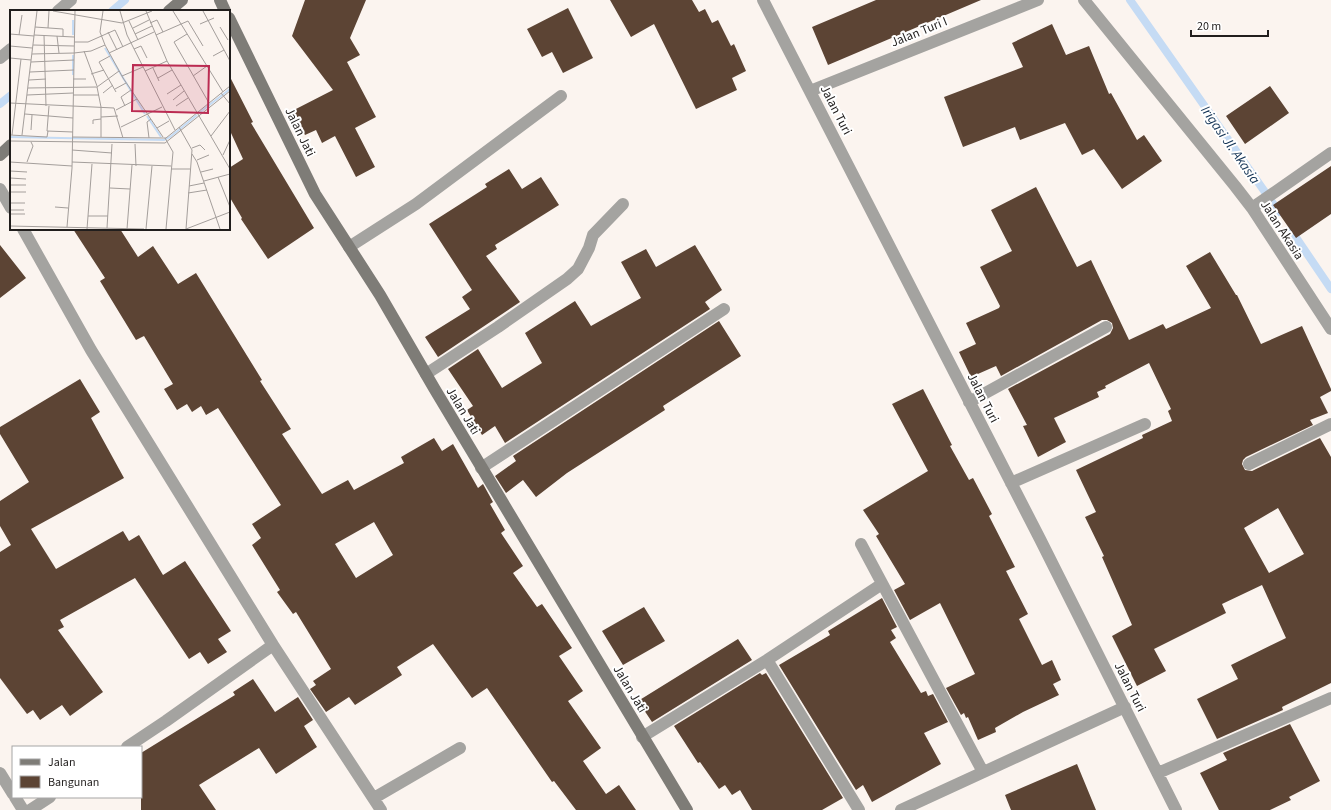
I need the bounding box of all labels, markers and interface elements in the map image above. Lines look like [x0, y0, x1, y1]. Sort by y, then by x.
inset map [10, 10, 230, 230]
scale bar [1191, 12, 1268, 38]
street label: Jalan Turi I [888, 13, 950, 51]
text: 20 m [1197, 18, 1221, 35]
street label: Jalan Turi [816, 82, 856, 138]
water label: Irigasi Jl. Akasia [1195, 102, 1265, 189]
street label: Jalan Jati [280, 104, 320, 160]
street label: Jalan Akasia [1256, 197, 1308, 263]
street label: Jalan Turi [963, 370, 1003, 426]
street label: Jalan Jati [442, 384, 484, 438]
street label: Jalan Turi [1110, 659, 1150, 715]
street label: Jalan Jati [609, 662, 651, 716]
legend [12, 746, 142, 798]
text: Jalan [48, 754, 75, 771]
text: Bangunan [48, 774, 99, 791]

